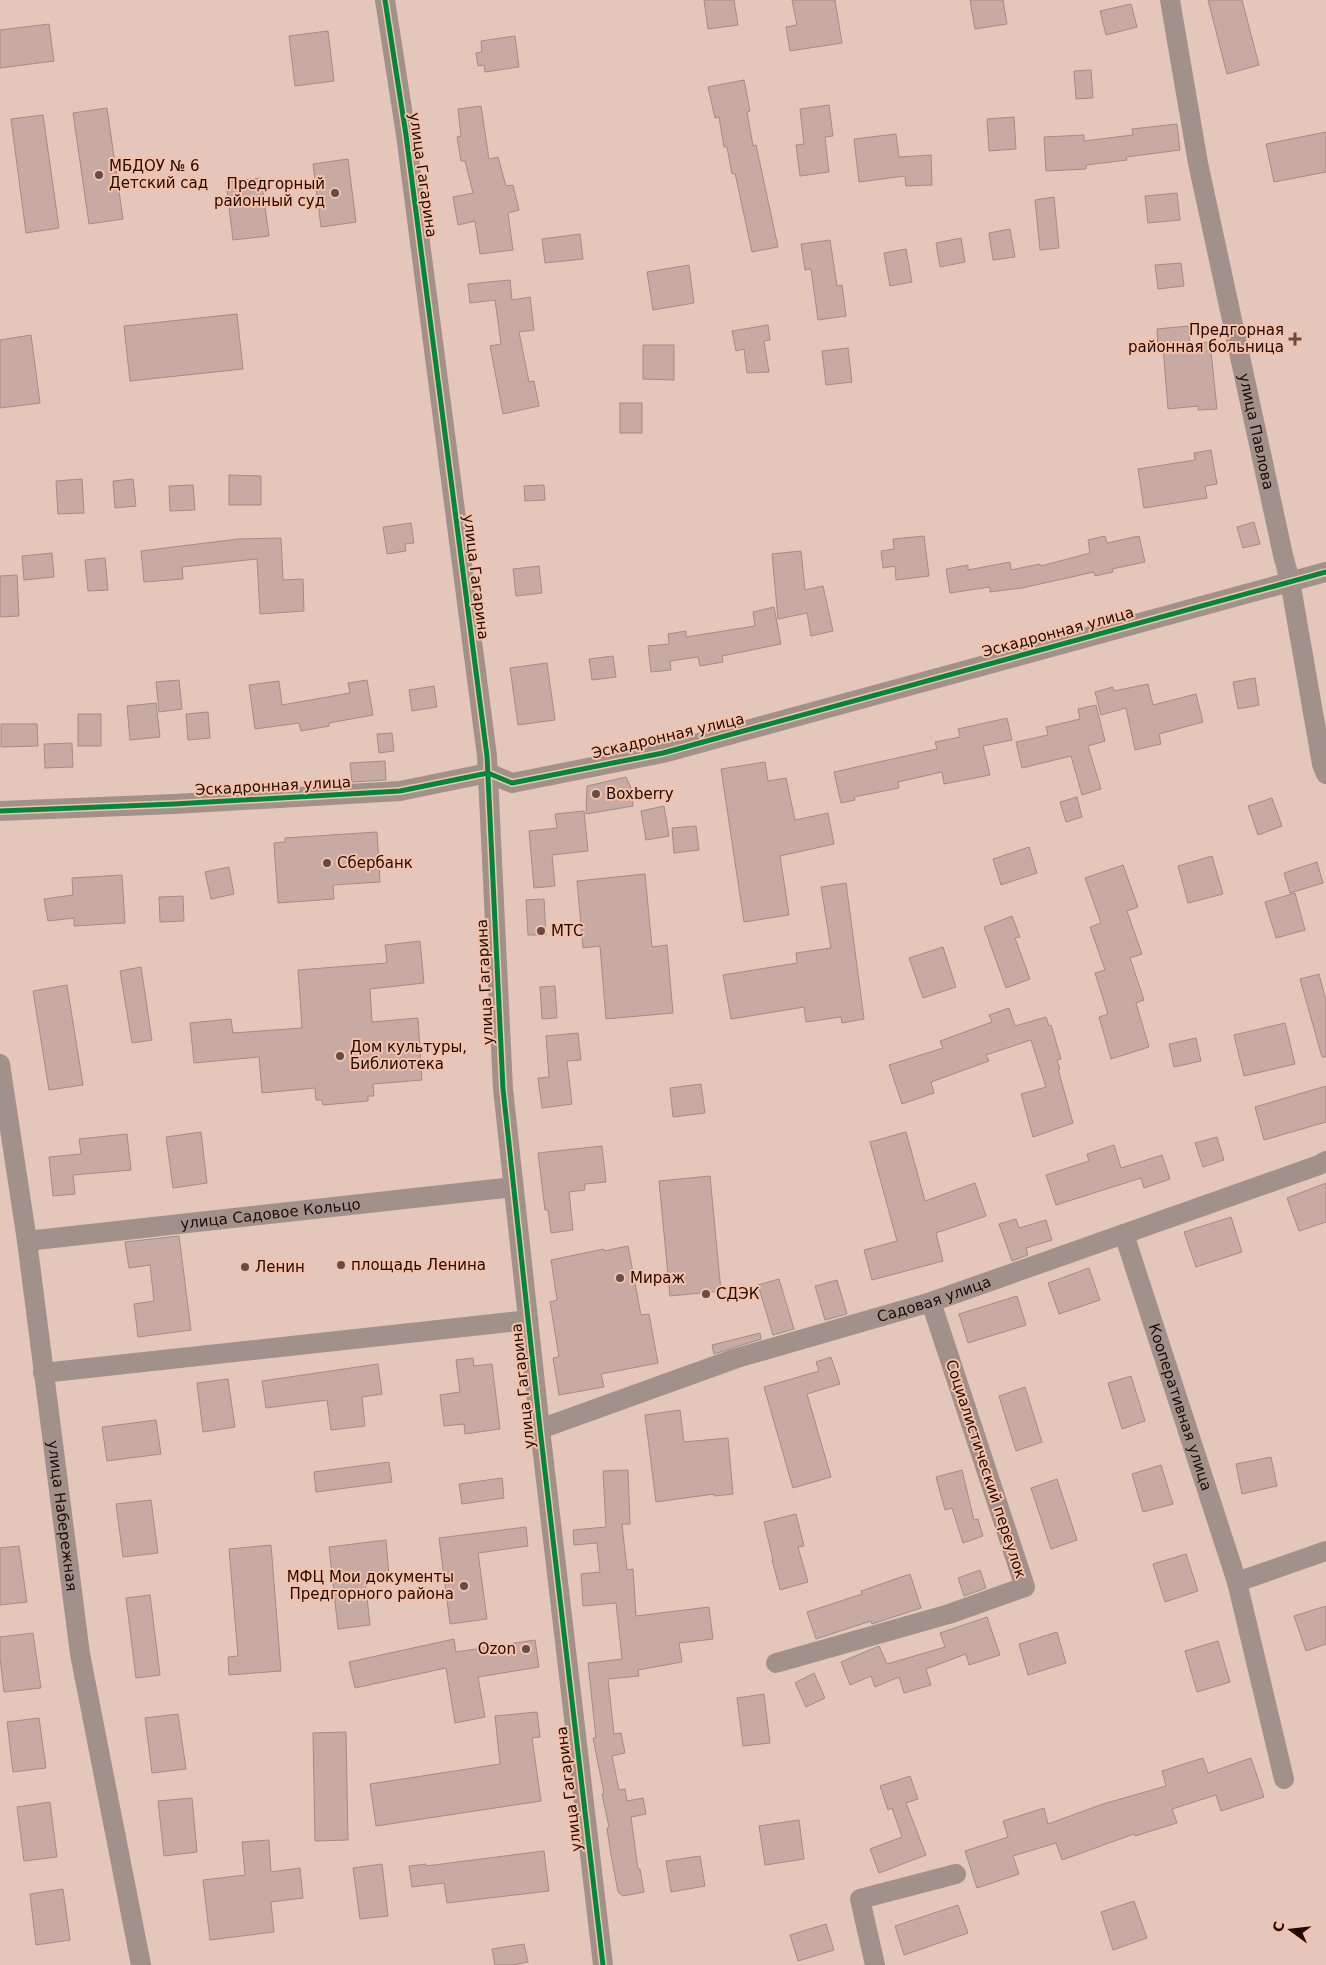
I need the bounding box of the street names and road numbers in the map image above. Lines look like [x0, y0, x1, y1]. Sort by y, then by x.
street label: улица Гагарина [405, 111, 441, 239]
street label: улица Павлова [1235, 372, 1278, 491]
street label: улица Гагарина [459, 513, 493, 641]
street label: Эскадронная улица [980, 603, 1136, 661]
street label: Эскадронная улица [590, 710, 746, 762]
street label: Эскадронная улица [195, 773, 351, 799]
street label: улица Гагарина [473, 919, 497, 1045]
street label: улица Садовое Кольцо [179, 1195, 362, 1233]
street label: Садовая улица [875, 1273, 993, 1326]
street label: Кооперативная улица [1145, 1321, 1216, 1493]
street label: улица Гагарина [507, 1322, 539, 1450]
street label: Социалистический переулок [942, 1357, 1030, 1581]
street label: улица Набережная [44, 1439, 81, 1592]
street label: улица Гагарина [552, 1725, 586, 1853]

